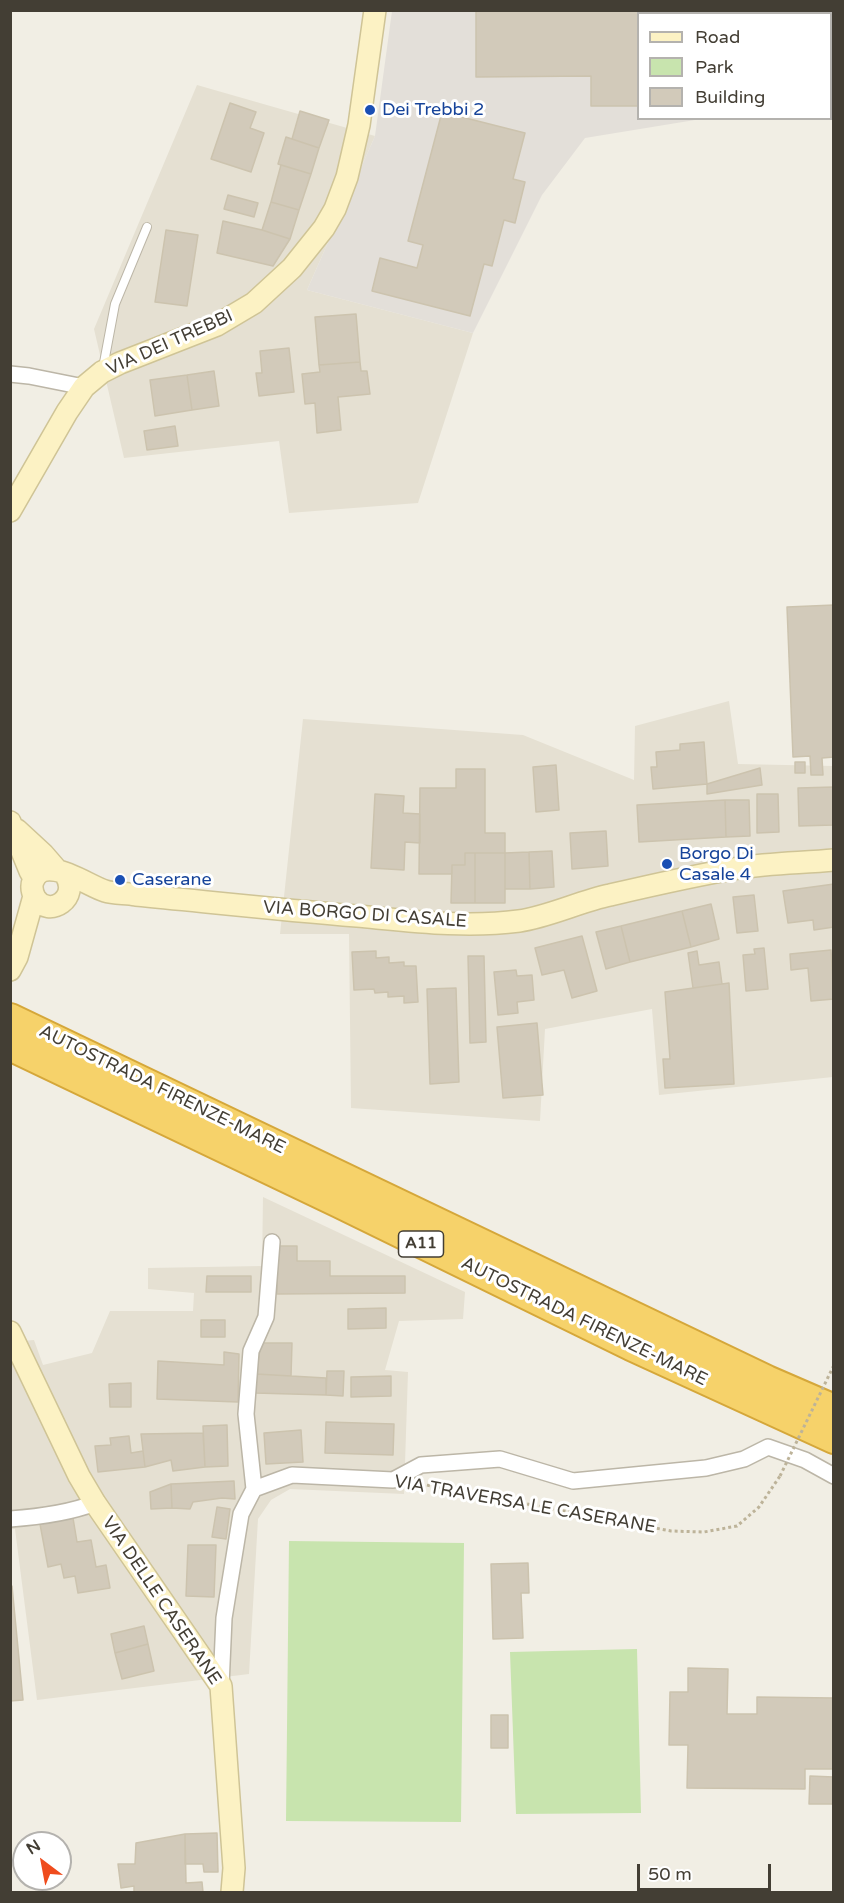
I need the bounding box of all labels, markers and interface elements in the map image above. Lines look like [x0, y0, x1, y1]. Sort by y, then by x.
legend [637, 12, 832, 120]
text: Road [695, 26, 740, 48]
text: Park [695, 56, 733, 78]
text: Building [695, 86, 765, 108]
place label: Dei Trebbi 2 [382, 99, 484, 121]
marker: Dei Trebbi 2 [363, 103, 377, 117]
street label: VIA DEI TREBBI [104, 305, 236, 381]
place label: Borgo Di Casale 4 [679, 843, 754, 886]
marker: Borgo Di Casale 4 [660, 857, 674, 871]
place label: Caserane [132, 869, 212, 891]
marker: Caserane [113, 873, 127, 887]
street label: VIA BORGO DI CASALE [262, 897, 468, 933]
street label: AUTOSTRADA FIRENZE-MARE [35, 1021, 289, 1159]
road number: A11 [398, 1231, 444, 1257]
street label: AUTOSTRADA FIRENZE-MARE [457, 1253, 711, 1391]
street label: VIA TRAVERSA LE CASERANE [392, 1471, 658, 1539]
street label: VIA DELLE CASERANE [97, 1513, 225, 1689]
north arrow [12, 1831, 72, 1891]
text: N [23, 1836, 44, 1859]
scale bar [640, 1852, 774, 1890]
text: 50 m [648, 1863, 692, 1885]

